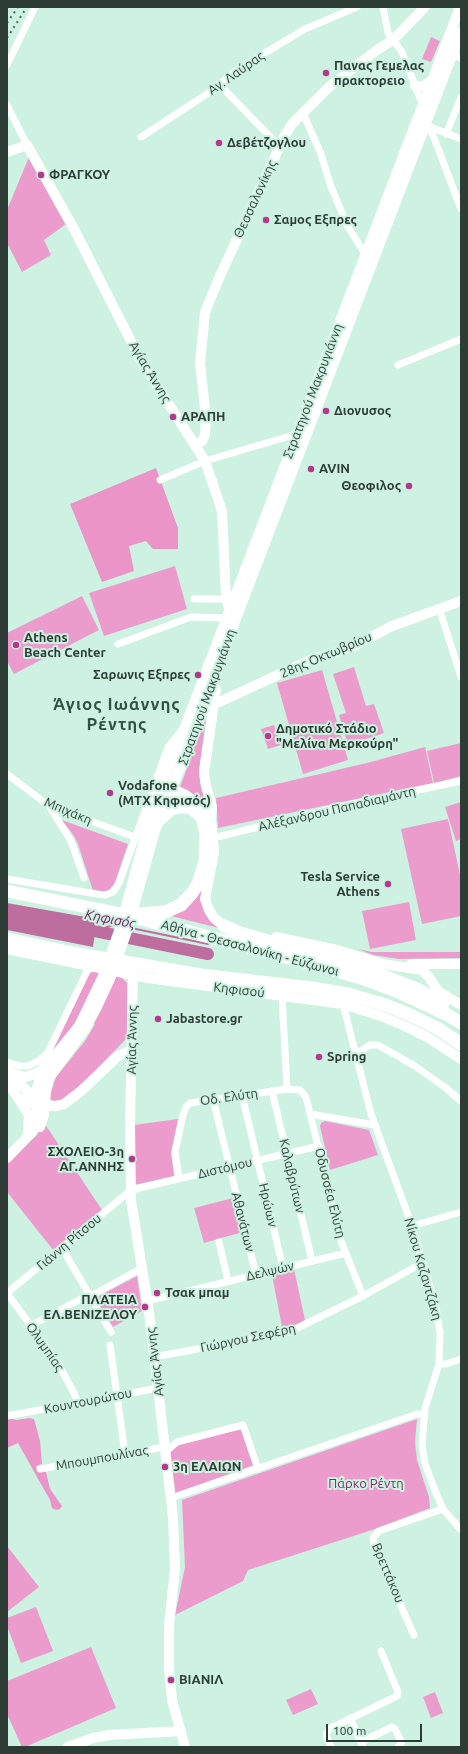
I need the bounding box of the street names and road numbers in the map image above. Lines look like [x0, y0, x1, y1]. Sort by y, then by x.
street label: Αγ. Λαύρας [205, 48, 267, 98]
street label: Θεσσαλονίκης [230, 158, 280, 240]
street label: Στρατηγού Μακρυγιάννη [280, 321, 346, 461]
street label: Αγίας Άννης [126, 338, 174, 406]
street label: Στρατηγού Μακρυγιάννη [175, 627, 239, 767]
street label: 28ης Οκτωβρίου [278, 629, 374, 681]
street label: Αλέξανδρου Παπαδιαμάντη [257, 783, 417, 835]
street label: Μπιχάκη [42, 794, 94, 828]
street label: Αθήνα - Θεσσαλονίκη - Εύζωνοι [159, 917, 341, 979]
street label: Κηφισού [212, 979, 266, 1001]
street label: Αγίας Άννης [124, 1005, 140, 1075]
street label: Οδ. Ελύτη [199, 1085, 259, 1109]
street label: Καλαβρύτων [276, 1137, 308, 1215]
street label: Οδυσσέα Ελύτη [311, 1146, 349, 1240]
street label: Διστόμου [196, 1154, 254, 1182]
street label: Ηρώων [255, 1181, 281, 1229]
street label: Αθανάτων [228, 1191, 258, 1253]
street label: Γιάννη Ρίτσου [34, 1210, 104, 1274]
street label: Νίκου Καζαντζάκη [401, 1216, 445, 1322]
street label: Δελψών [245, 1258, 295, 1284]
street label: Ολυμπίας [23, 1320, 67, 1374]
street label: Γιώργου Σεφέρη [199, 1320, 297, 1356]
street label: Αγίας Άννης [143, 1327, 167, 1397]
street label: Κουντουρώτου [43, 1385, 133, 1417]
street label: Μπουμπουλίνας [55, 1442, 149, 1474]
street label: Βρεττάκου [368, 1541, 408, 1605]

